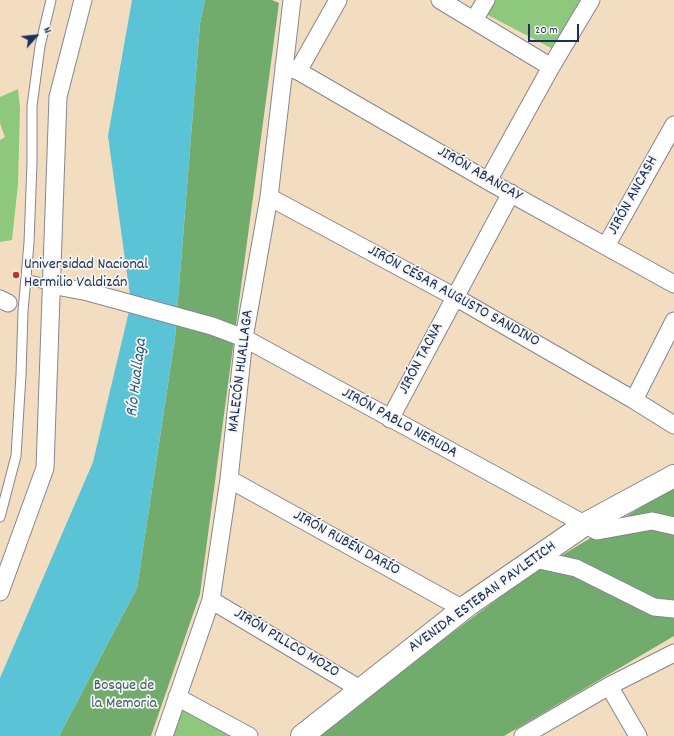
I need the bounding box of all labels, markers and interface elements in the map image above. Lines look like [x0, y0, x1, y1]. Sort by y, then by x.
north arrow [16, 16, 56, 56]
scale bar [530, 16, 581, 42]
text: 20 m [535, 22, 558, 39]
text: N [38, 24, 55, 37]
street label: JIRÓN ABANCAY [433, 143, 525, 207]
street label: JIRÓN ANCASH [604, 153, 664, 239]
street label: JIRÓN CÉSAR AUGUSTO SANDINO [364, 242, 542, 352]
place label: Universidad Nacional Hermilio Valdizán [24, 256, 148, 294]
marker: Universidad Nacional Hermilio Valdizán [11, 270, 21, 280]
street label: MALECÓN HUALLAGA [225, 309, 259, 433]
street label: JIRÓN TACNA [395, 320, 449, 398]
water label: Río Huallaga [123, 338, 153, 418]
street label: JIRÓN PABLO NERUDA [338, 384, 460, 464]
street label: JIRÓN RUBÉN DARÍO [289, 507, 403, 581]
street label: AVENIDA ESTEBAN PAVLETICH [405, 538, 561, 658]
street label: JIRÓN PILLCO MOZO [230, 605, 342, 683]
park label: Bosque de la Memoria [91, 677, 157, 715]

